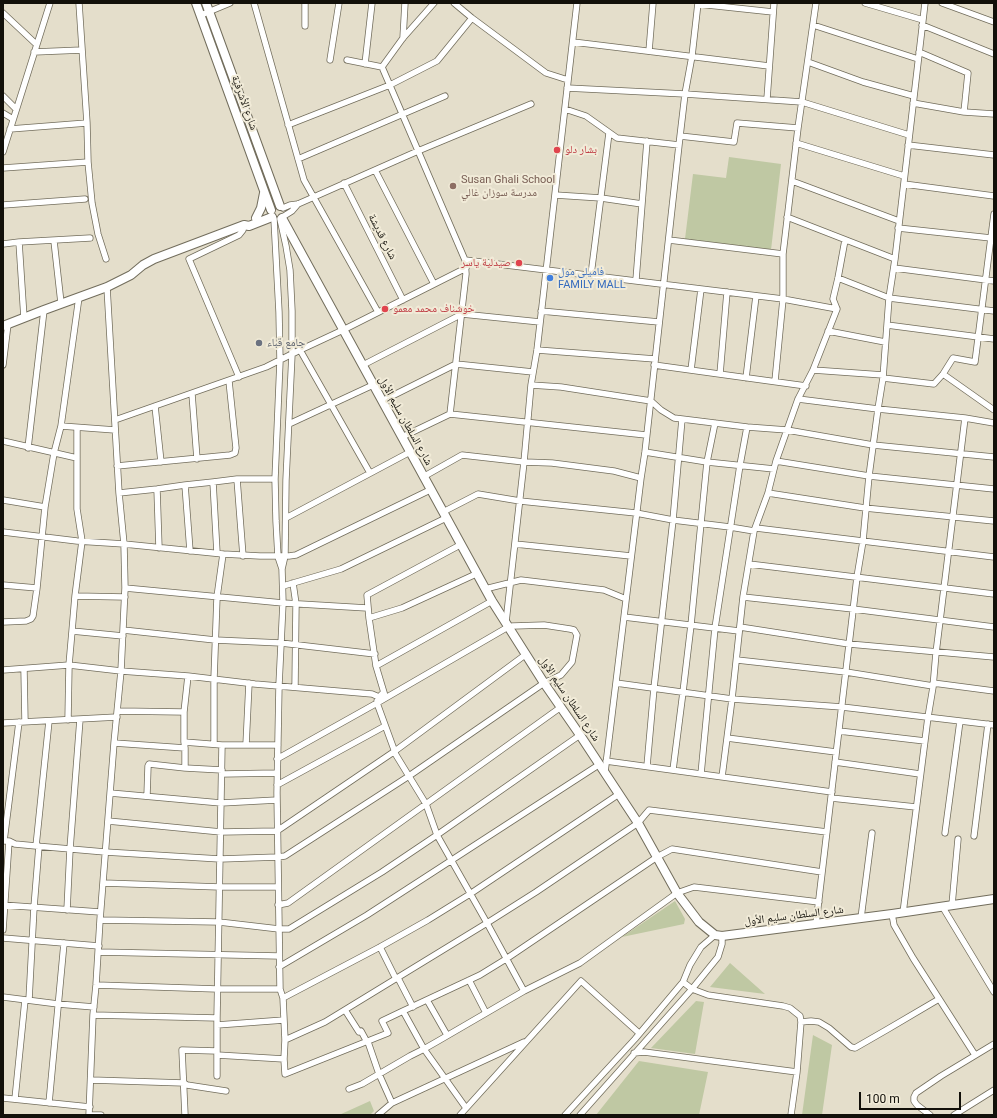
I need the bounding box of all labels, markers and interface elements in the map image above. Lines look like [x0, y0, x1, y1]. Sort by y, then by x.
street label: شارع الأشرفية [228, 74, 260, 132]
place label: بشار دلو [565, 143, 597, 157]
marker: بشار دلو [552, 145, 562, 155]
place label: Susan Ghali School مدرسة سوزان غالي [461, 173, 555, 199]
marker: Susan Ghali School مدرسة سوزان غالي [448, 181, 458, 191]
street label: شارع قديشة [365, 212, 399, 262]
place label: صيدلية ياسر [461, 256, 511, 270]
marker: صيدلية ياسر [514, 258, 524, 268]
place label: فاميلي مول FAMILY MALL [558, 265, 626, 291]
marker: فاميلي مول FAMILY MALL [545, 273, 555, 283]
place label: خوشناف محمد معمو [393, 302, 475, 316]
marker: خوشناف محمد معمو [380, 304, 390, 314]
place label: جامع قباء [267, 336, 305, 350]
marker: جامع قباء [254, 338, 264, 348]
street label: شارع السلطان سليم الأول [375, 374, 435, 468]
street label: شارع السلطان سليم الأول [536, 654, 602, 744]
street label: شارع السلطان سليم الأول [744, 903, 844, 929]
scale bar [861, 1084, 963, 1110]
text: 100 m [866, 1092, 900, 1106]

